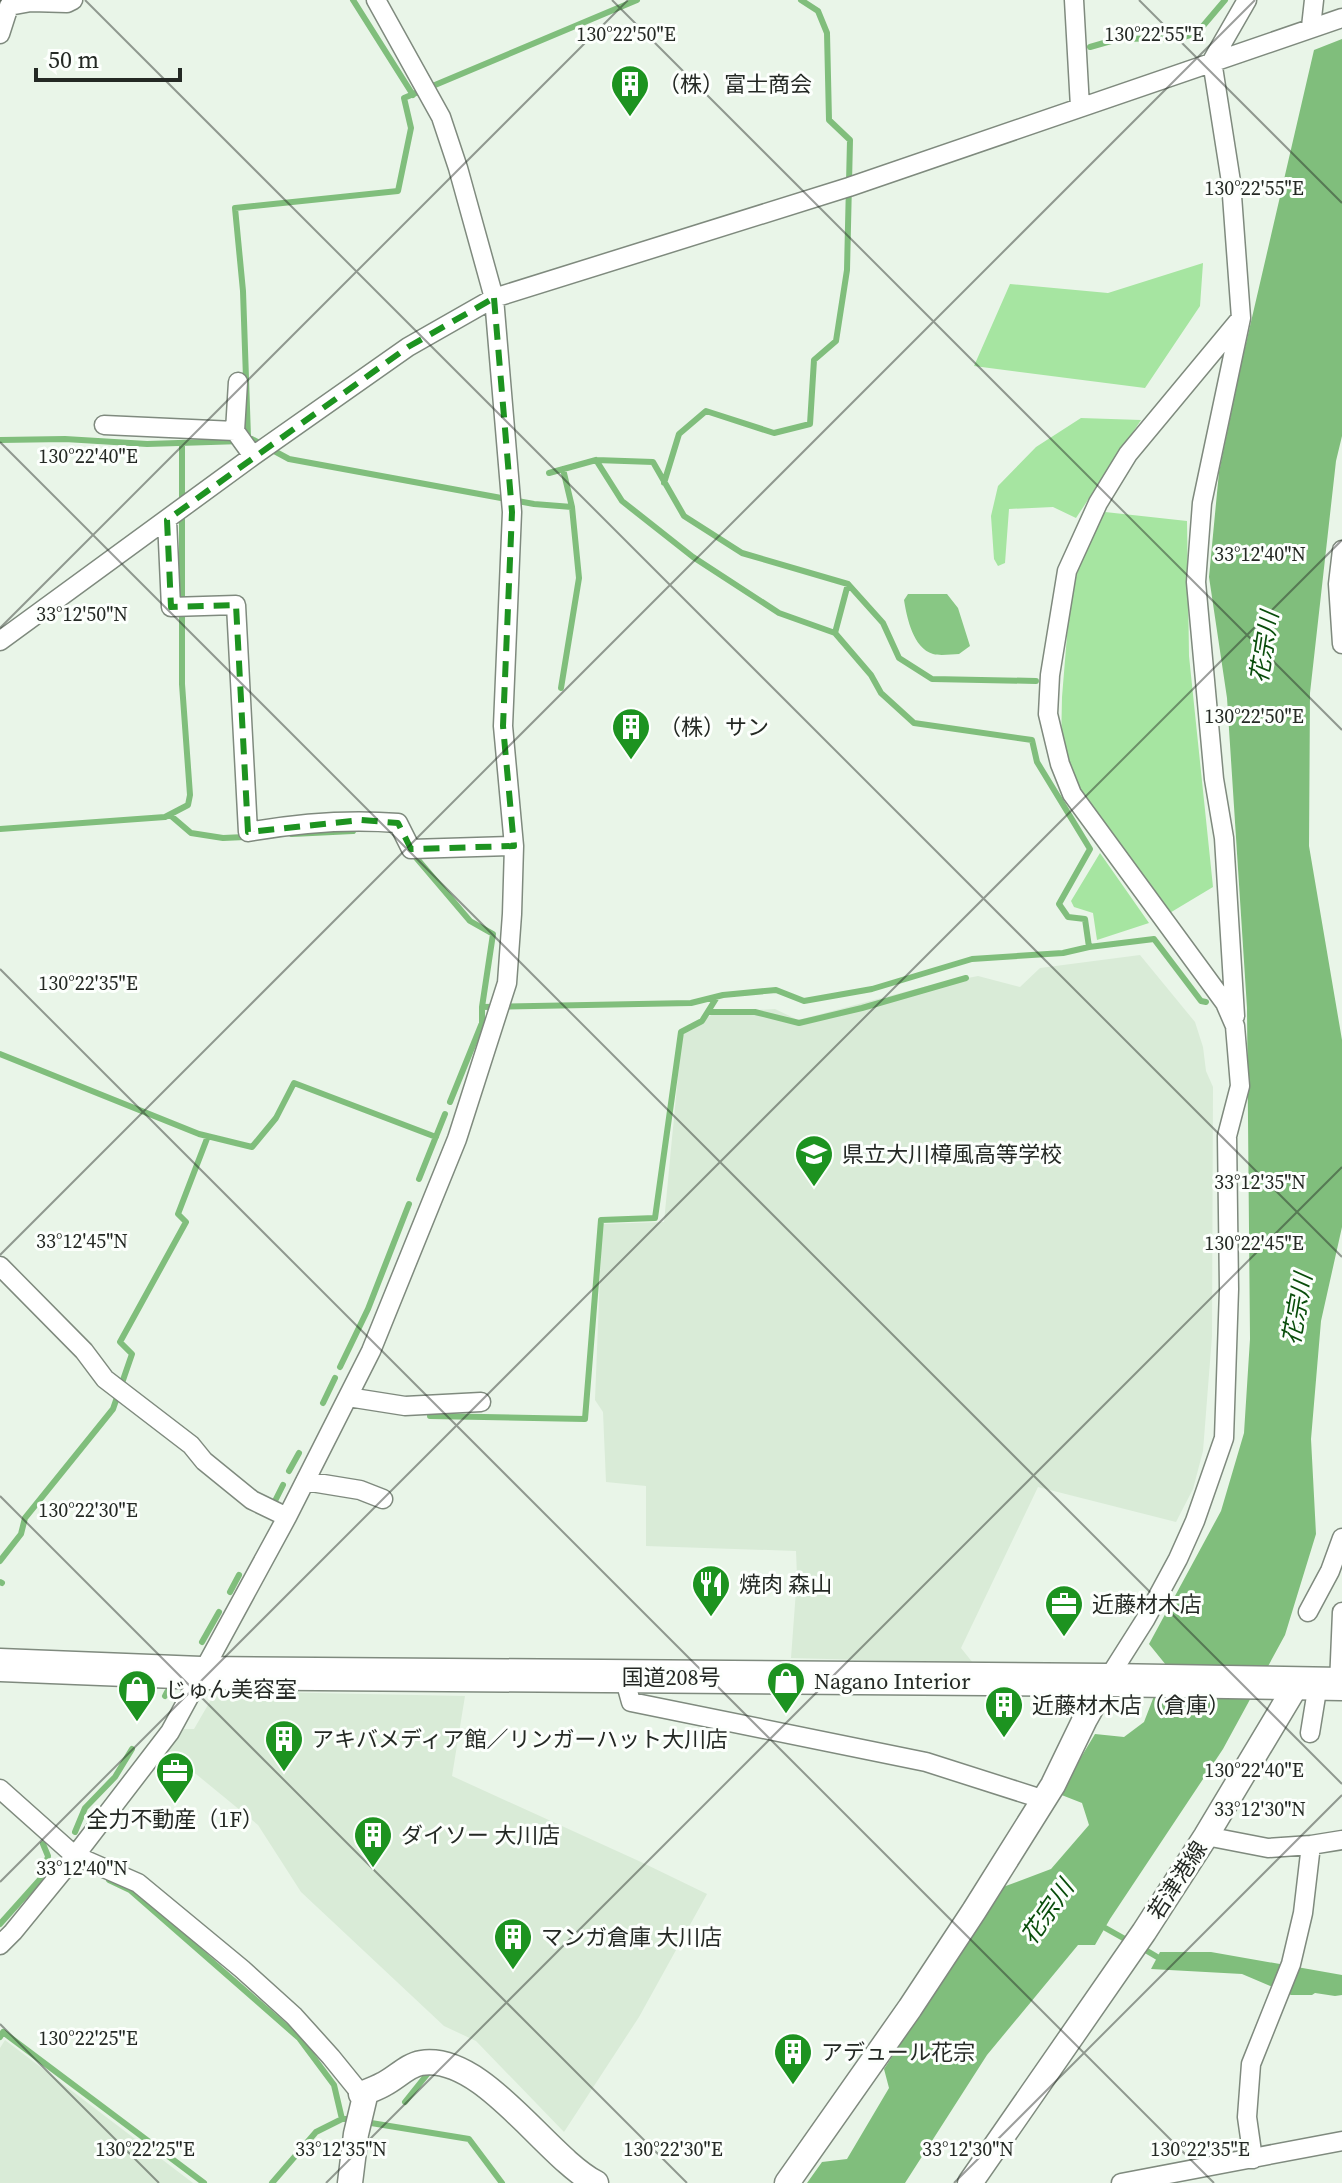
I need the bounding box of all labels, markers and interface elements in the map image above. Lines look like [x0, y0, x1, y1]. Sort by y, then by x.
text: 130°22'50"E [576, 20, 676, 48]
text: 130°22'55"E [1104, 20, 1204, 48]
scale bar [36, 32, 180, 82]
text: 50 m [48, 43, 99, 76]
building icon: （株）富士商会 [609, 63, 651, 118]
place label: （株）富士商会 [658, 69, 812, 99]
text: 130°22'55"E [1204, 174, 1304, 202]
text: 130°22'40"E [38, 442, 138, 470]
text: 33°12'40"N [1214, 540, 1306, 568]
text: 33°12'50"N [36, 600, 128, 628]
water label: 花宗川 [1242, 606, 1286, 685]
text: 130°22'50"E [1204, 702, 1304, 730]
building icon: （株）サン [610, 706, 652, 761]
place label: （株）サン [659, 712, 769, 742]
text: 130°22'35"E [38, 969, 138, 997]
school or university icon: 県立大川樟風高等学校 [793, 1133, 835, 1188]
place label: 県立大川樟風高等学校 [842, 1139, 1062, 1169]
text: 33°12'35"N [1214, 1168, 1306, 1196]
text: 33°12'45"N [36, 1227, 128, 1255]
text: 130°22'45"E [1204, 1229, 1304, 1257]
water label: 花宗川 [1274, 1268, 1320, 1347]
text: 130°22'30"E [38, 1496, 138, 1524]
restaurant icon: 焼肉 森山 [690, 1563, 732, 1618]
place label: 焼肉 森山 [739, 1569, 832, 1599]
office icon: 近藤材木店 [1043, 1583, 1085, 1638]
place label: 近藤材木店 [1092, 1589, 1202, 1619]
shop icon: Nagano Interior [765, 1660, 807, 1715]
street label: 国道208号 [621, 1662, 721, 1692]
place label: Nagano Interior [814, 1666, 971, 1696]
shop icon: じゅん美容室 [116, 1668, 158, 1723]
place label: じゅん美容室 [165, 1674, 297, 1704]
building icon: 近藤材木店（倉庫） [983, 1684, 1025, 1739]
place label: 近藤材木店（倉庫） [1032, 1690, 1230, 1720]
building icon: アキバメディア館／リンガーハット大川店 [263, 1718, 305, 1773]
place label: アキバメディア館／リンガーハット大川店 [312, 1724, 728, 1754]
office icon: 全力不動産（1F） [154, 1750, 196, 1805]
text: 130°22'40"E [1204, 1756, 1304, 1784]
text: 33°12'30"N [1214, 1795, 1306, 1823]
place label: 全力不動産（1F） [86, 1804, 264, 1834]
building icon: ダイソー 大川店 [352, 1814, 394, 1869]
place label: ダイソー 大川店 [401, 1820, 560, 1850]
street label: 若津港線 [1140, 1835, 1214, 1925]
text: 33°12'40"N [36, 1854, 128, 1882]
water label: 花宗川 [1013, 1871, 1083, 1951]
building icon: マンガ倉庫 大川店 [492, 1916, 534, 1971]
place label: マンガ倉庫 大川店 [541, 1922, 722, 1952]
text: 130°22'25"E [38, 2024, 138, 2052]
building icon: アデュール花宗 [772, 2031, 814, 2086]
place label: アデュール花宗 [821, 2037, 975, 2067]
text: 130°22'25"E [95, 2135, 195, 2163]
text: 33°12'35"N [295, 2135, 387, 2163]
text: 130°22'30"E [623, 2135, 723, 2163]
text: 33°12'30"N [922, 2135, 1014, 2163]
text: 130°22'35"E [1150, 2135, 1250, 2163]

